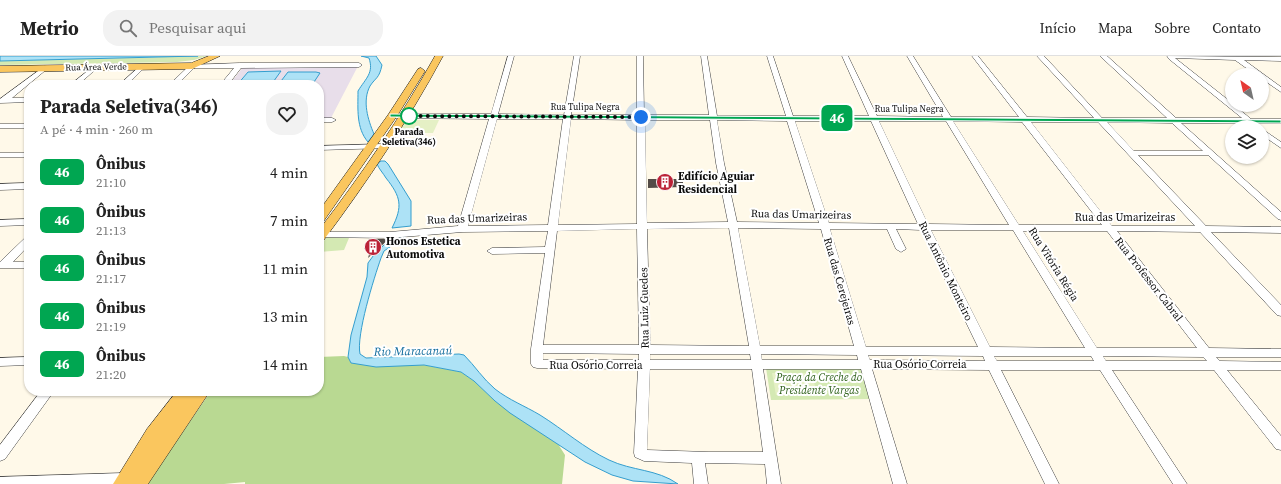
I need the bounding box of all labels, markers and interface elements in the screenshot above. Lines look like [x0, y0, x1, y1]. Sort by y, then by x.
search box [103, 10, 383, 46]
text: Metrio [20, 15, 79, 41]
icon: search [117, 17, 139, 39]
text: Pesquisar aqui [149, 17, 246, 38]
text: Início [1039, 18, 1076, 38]
text: Mapa [1098, 18, 1132, 38]
text: Sobre [1154, 18, 1190, 38]
text: Contato [1212, 18, 1261, 38]
street label: Rua Área Verde [65, 60, 127, 74]
north arrow [1225, 68, 1269, 112]
map controls [1225, 68, 1269, 164]
text: Parada Seletiva(346) [40, 93, 219, 119]
button: heart [266, 93, 308, 135]
street label: Rua Tulipa Negra [550, 101, 620, 113]
street label: Rua Tulipa Negra [874, 103, 944, 115]
line badge: 46 [819, 105, 855, 131]
marker: Parada Seletiva(346) [400, 107, 418, 125]
your location [631, 107, 651, 127]
text: 46 [829, 108, 845, 128]
button: layers [1225, 120, 1269, 164]
text: A pé · 4 min · 260 m [40, 121, 153, 138]
place label: Parada Seletiva(346) [382, 126, 436, 148]
text: Ônibus [96, 153, 146, 174]
text: 46 [54, 162, 70, 182]
text: 4 min [270, 162, 308, 183]
place label: Edifício Aguiar Residencial [678, 169, 755, 197]
building icon: Edifício Aguiar Residencial [655, 172, 675, 192]
text: 21:10 [96, 174, 126, 191]
text: Ônibus [96, 201, 146, 222]
street label: Rua das Umarizeiras [751, 206, 852, 223]
street label: Rua das Umarizeiras [427, 209, 528, 228]
text: 46 [54, 210, 70, 230]
text: 7 min [270, 210, 308, 231]
street label: Rua das Umarizeiras [1075, 210, 1175, 225]
street label: Rua Antônio Monteiro [915, 219, 976, 324]
text: 21:13 [96, 222, 126, 239]
street label: Rua Vitória Régia [1025, 224, 1083, 304]
place label: Honos Estetica Automotiva [386, 234, 461, 262]
street label: Rua Professor Cabral [1111, 234, 1186, 325]
street label: Rua das Cerejeiras [820, 236, 859, 327]
building icon: Honos Estetica Automotiva [363, 237, 383, 257]
text: Ônibus [96, 249, 146, 270]
text: 46 [54, 258, 70, 278]
text: 11 min [262, 258, 308, 279]
street label: Rua Luiz Guedes [636, 267, 653, 349]
text: 21:17 [96, 270, 126, 287]
text: Ônibus [96, 297, 146, 318]
text: 46 [54, 306, 70, 326]
text: 13 min [262, 306, 308, 327]
text: 21:19 [96, 318, 126, 335]
water label: Rio Maracanaú [373, 342, 453, 360]
text: Ônibus [96, 345, 146, 366]
text: 46 [54, 354, 70, 374]
text: 14 min [262, 354, 308, 375]
street label: Rua Osório Correia [873, 357, 967, 372]
street label: Rua Osório Correia [549, 358, 643, 373]
text: 21:20 [96, 366, 126, 383]
park label: Praça da Creche do Presidente Vargas [775, 370, 863, 398]

